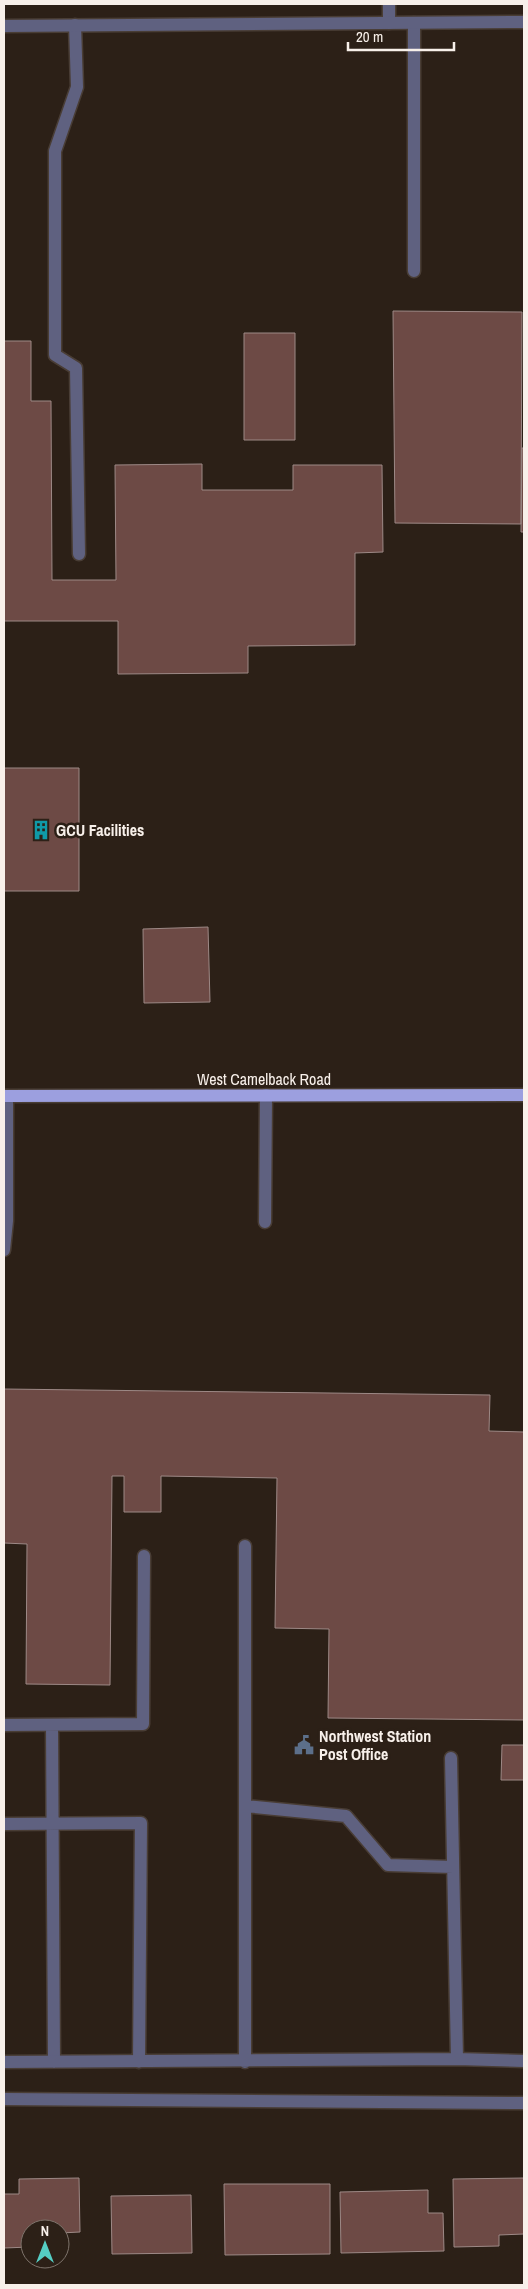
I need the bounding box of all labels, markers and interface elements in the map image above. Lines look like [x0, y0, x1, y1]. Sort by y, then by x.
scale bar [348, 20, 454, 52]
text: 20 m [356, 26, 383, 47]
building icon: GCU Facilities [30, 819, 52, 841]
place label: GCU Facilities [56, 819, 144, 841]
street label: West Camelback Road [197, 1068, 331, 1090]
place label: Northwest Station Post Office [319, 1725, 431, 1765]
public building icon: Northwest Station Post Office [293, 1734, 315, 1756]
north arrow [20, 2219, 70, 2269]
text: N [41, 2222, 49, 2240]

